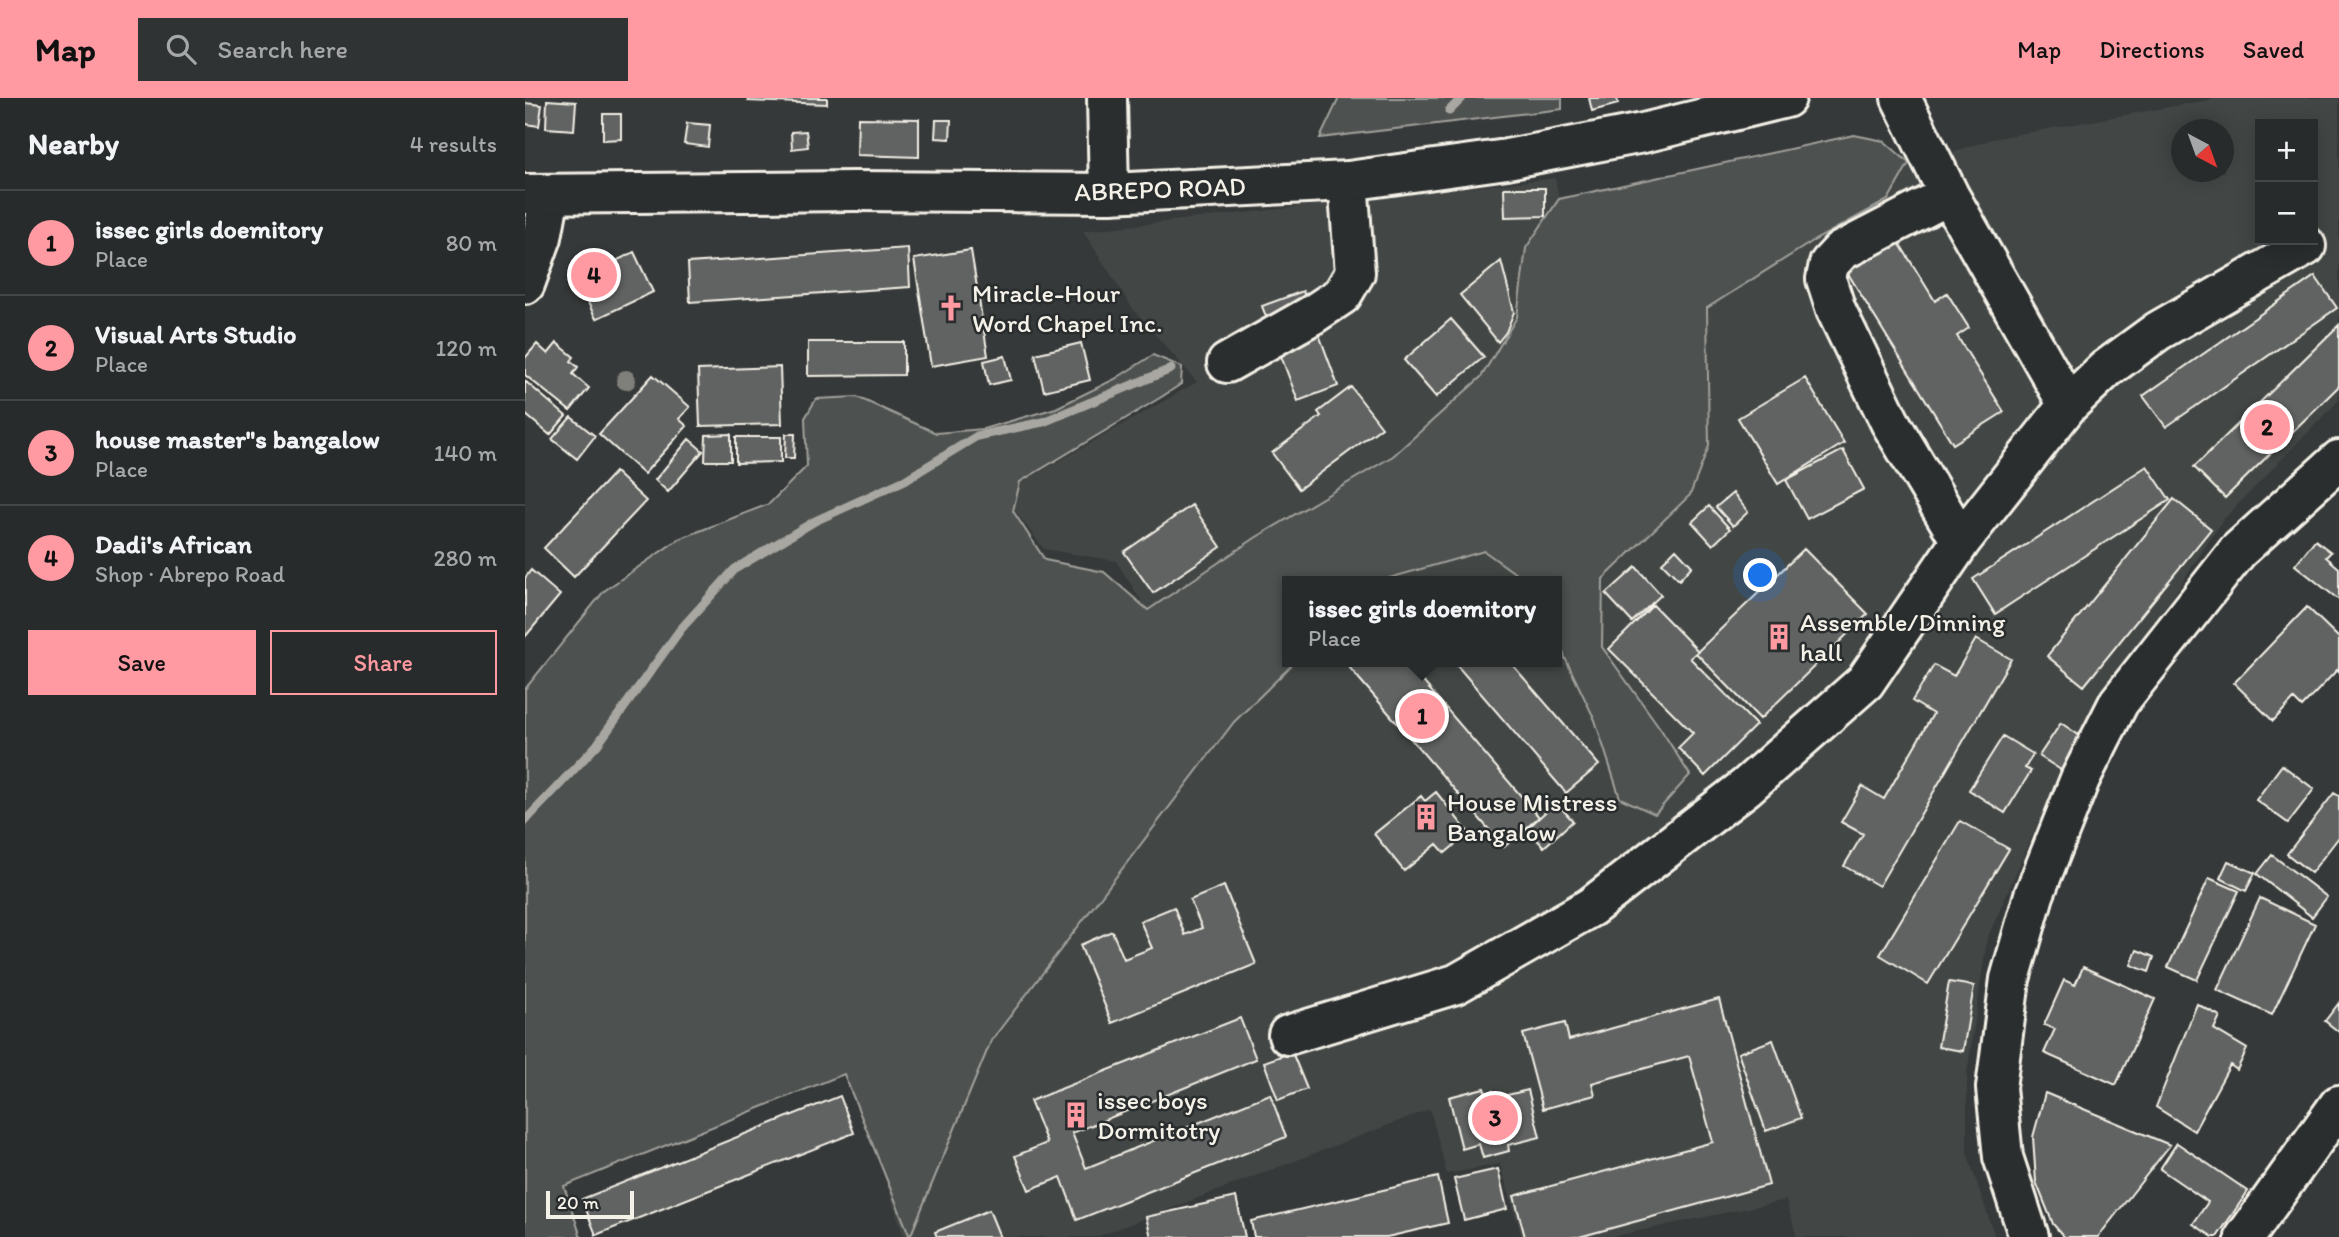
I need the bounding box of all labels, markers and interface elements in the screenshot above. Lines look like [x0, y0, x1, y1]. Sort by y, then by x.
search box [138, 18, 628, 81]
text: Map [35, 30, 96, 69]
icon: search [162, 30, 200, 68]
text: Search here [218, 33, 348, 65]
text: Map [2017, 35, 2061, 64]
text: Directions [2099, 35, 2205, 64]
text: Saved [2243, 35, 2304, 64]
north arrow [2171, 119, 2234, 182]
map controls [2255, 119, 2318, 245]
button: + [2255, 119, 2318, 182]
text: Nearby [28, 125, 119, 162]
text: 4 results [410, 130, 497, 158]
street label: ABREPO ROAD [1074, 170, 1246, 208]
button: − [2255, 182, 2318, 245]
text: issec girls doemitory [95, 213, 323, 245]
text: 1 [46, 229, 56, 257]
text: 80 m [446, 229, 497, 257]
text: Place [95, 245, 148, 273]
pin: 4 [571, 249, 617, 301]
place label: Miracle-Hour Word Chapel Inc. [972, 277, 1163, 339]
church icon: Miracle-Hour Word Chapel Inc. [936, 293, 966, 323]
text: Visual Arts Studio [95, 318, 297, 350]
text: 2 [45, 334, 57, 362]
text: 120 m [436, 334, 497, 362]
text: Place [95, 350, 148, 378]
pin: 2 [2244, 401, 2290, 453]
text: house master"s bangalow [95, 423, 380, 455]
text: 3 [45, 439, 57, 467]
text: 140 m [434, 439, 497, 467]
text: Place [95, 455, 148, 483]
text: Dadi's African [95, 528, 252, 560]
text: 4 [44, 544, 58, 572]
text: 280 m [434, 544, 497, 572]
your location [1743, 558, 1777, 592]
text: Shop · Abrepo Road [95, 560, 285, 588]
popup [1282, 576, 1562, 667]
text: issec girls doemitory [1308, 592, 1536, 624]
place label: Assemble/Dinning hall [1800, 606, 2006, 668]
building icon: Assemble/Dinning hall [1764, 622, 1794, 652]
text: Place [1308, 624, 1361, 652]
button: Save [28, 630, 256, 695]
button: Share [270, 630, 497, 695]
pin: 1 [1399, 690, 1445, 742]
place label: House Mistress Bangalow [1447, 786, 1617, 848]
building icon: House Mistress Bangalow [1411, 802, 1441, 832]
place label: issec boys Dormitotry [1097, 1084, 1220, 1146]
pin: 3 [1472, 1092, 1518, 1144]
building icon: issec boys Dormitotry [1061, 1100, 1091, 1130]
scale bar [546, 1188, 633, 1220]
text: 20 m [557, 1191, 599, 1214]

